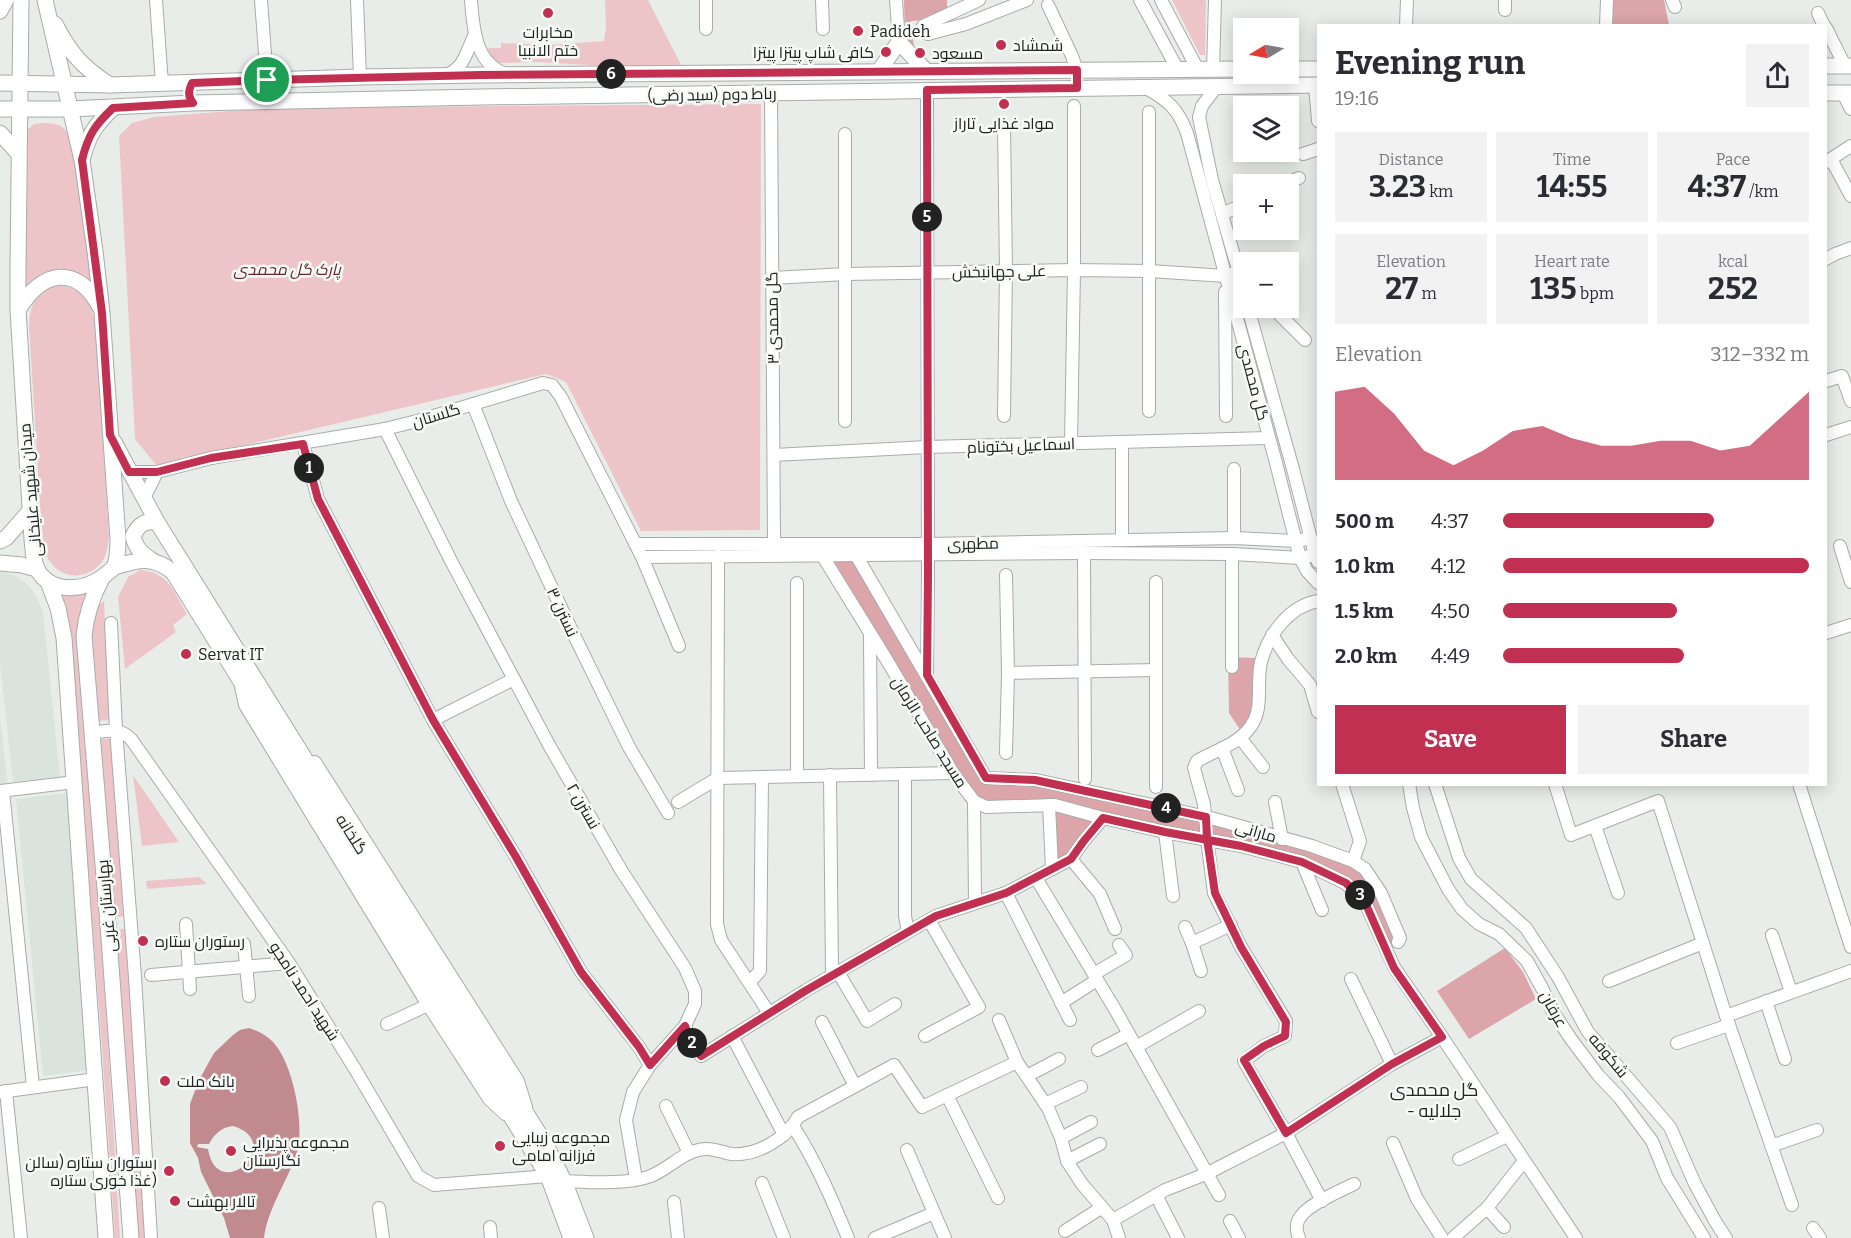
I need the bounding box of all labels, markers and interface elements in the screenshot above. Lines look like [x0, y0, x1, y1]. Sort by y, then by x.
marker: مخابرات ختم الانبیا [541, 6, 555, 20]
north arrow [1233, 18, 1299, 84]
map controls [1233, 18, 1299, 318]
place label: Padideh [870, 22, 930, 41]
place label: مخابرات ختم الانبیا [518, 23, 578, 62]
marker: Padideh [851, 24, 865, 38]
place label: شمشاد [1013, 36, 1063, 55]
marker: شمشاد [994, 38, 1008, 52]
place label: کافی شاپ پیتزا پیتزا [753, 43, 874, 64]
text: Evening run [1335, 43, 1525, 83]
place label: مسعود [932, 44, 983, 63]
button: share [1746, 44, 1809, 107]
marker: کافی شاپ پیتزا پیتزا [879, 45, 893, 59]
marker: مسعود [913, 46, 927, 60]
pin [241, 54, 292, 105]
pin: 6 [596, 59, 626, 89]
icon: arrive [250, 63, 283, 96]
text: 6 [606, 64, 616, 83]
street label: رباط دوم (سید رضی) [647, 84, 777, 107]
text: 19:16 [1335, 86, 1379, 110]
button: layers [1233, 96, 1299, 162]
marker: مواد غذایی تاراز [997, 97, 1011, 111]
place label: مواد غذایی تاراز [953, 114, 1054, 134]
text: Distance [1379, 150, 1443, 169]
text: Time [1553, 150, 1591, 169]
text: Pace [1716, 150, 1750, 169]
text: 3.23 [1369, 169, 1426, 205]
text: 14:55 [1536, 169, 1608, 205]
text: 4:37 [1687, 169, 1746, 205]
button: + [1233, 174, 1299, 240]
text: km [1426, 182, 1453, 201]
text: /km [1746, 182, 1779, 201]
pin: 5 [912, 202, 942, 232]
text: 5 [923, 207, 931, 226]
button: − [1233, 252, 1299, 318]
text: Elevation [1376, 252, 1446, 271]
text: Heart rate [1534, 252, 1610, 271]
text: kcal [1718, 252, 1748, 271]
park label: پارک گل محمدی [233, 260, 341, 280]
street label: علی جهانبخش [952, 261, 1046, 283]
street label: گل محمدی ۳ [762, 271, 784, 365]
text: 27 [1385, 271, 1418, 307]
text: 135 [1530, 271, 1577, 307]
text: 252 [1708, 271, 1758, 307]
text: m [1418, 284, 1437, 303]
text: bpm [1577, 284, 1614, 303]
street label: گل محمدی [1233, 342, 1273, 423]
text: Elevation [1335, 342, 1422, 366]
text: 312–332 m [1710, 342, 1809, 366]
street label: گلستان [410, 399, 463, 433]
street label: میدان شهید علیخانی [15, 422, 47, 557]
street label: اسماعیل بختونام [966, 434, 1076, 459]
pin: 1 [294, 453, 324, 483]
text: 1 [306, 458, 312, 477]
text: 500 m [1335, 509, 1394, 533]
text: 4:37 [1431, 509, 1468, 533]
street label: مطهری [947, 534, 999, 554]
text: 1.0 km [1335, 554, 1395, 578]
text: 4:12 [1431, 554, 1466, 578]
street label: نسترن ۳ [542, 585, 582, 640]
text: 1.5 km [1335, 599, 1394, 623]
text: 4:50 [1431, 599, 1470, 623]
text: 2.0 km [1335, 644, 1397, 668]
text: 4:49 [1431, 644, 1470, 668]
place label: Servat IT [198, 645, 264, 664]
marker: Servat IT [179, 647, 193, 661]
street label: مسجد صاحب الزمان [887, 673, 971, 792]
button: Save [1335, 705, 1566, 774]
button: Share [1578, 705, 1809, 774]
street label: نسترن ۲ [562, 780, 604, 833]
pin: 4 [1151, 793, 1181, 823]
text: 4 [1161, 798, 1171, 817]
street label: گلخانه [332, 811, 371, 858]
street label: مارانی [1233, 817, 1279, 847]
street label: بهارستان غربی [93, 859, 121, 953]
pin: 3 [1345, 880, 1375, 910]
text: 3 [1355, 885, 1365, 904]
place label: رستوران ستاره [155, 932, 245, 952]
marker: رستوران ستاره [136, 934, 150, 948]
street label: شهید احمد نامجو [265, 938, 344, 1045]
street label: عرفان [1535, 987, 1571, 1032]
pin: 2 [677, 1028, 707, 1058]
street label: شکوفه [1585, 1029, 1633, 1081]
text: 2 [687, 1033, 697, 1052]
place label: بانک ملت [177, 1072, 235, 1091]
marker: بانک ملت [158, 1074, 172, 1088]
district label: گل محمدی - جلالیه [1390, 1079, 1478, 1122]
place label: مجموعه زیبایی فرزانه امامی [512, 1128, 610, 1166]
place label: مجموعه پذیرایی نگارستان [243, 1133, 350, 1171]
marker: مجموعه زیبایی فرزانه امامی [493, 1139, 507, 1153]
marker: مجموعه پذیرایی نگارستان [224, 1144, 238, 1158]
place label: رستوران ستاره (سالن غذا خوری ستاره) [25, 1153, 157, 1191]
marker: رستوران ستاره (سالن غذا خوری ستاره) [162, 1164, 176, 1178]
place label: تالار بهشت [187, 1192, 256, 1212]
marker: تالار بهشت [168, 1194, 182, 1208]

